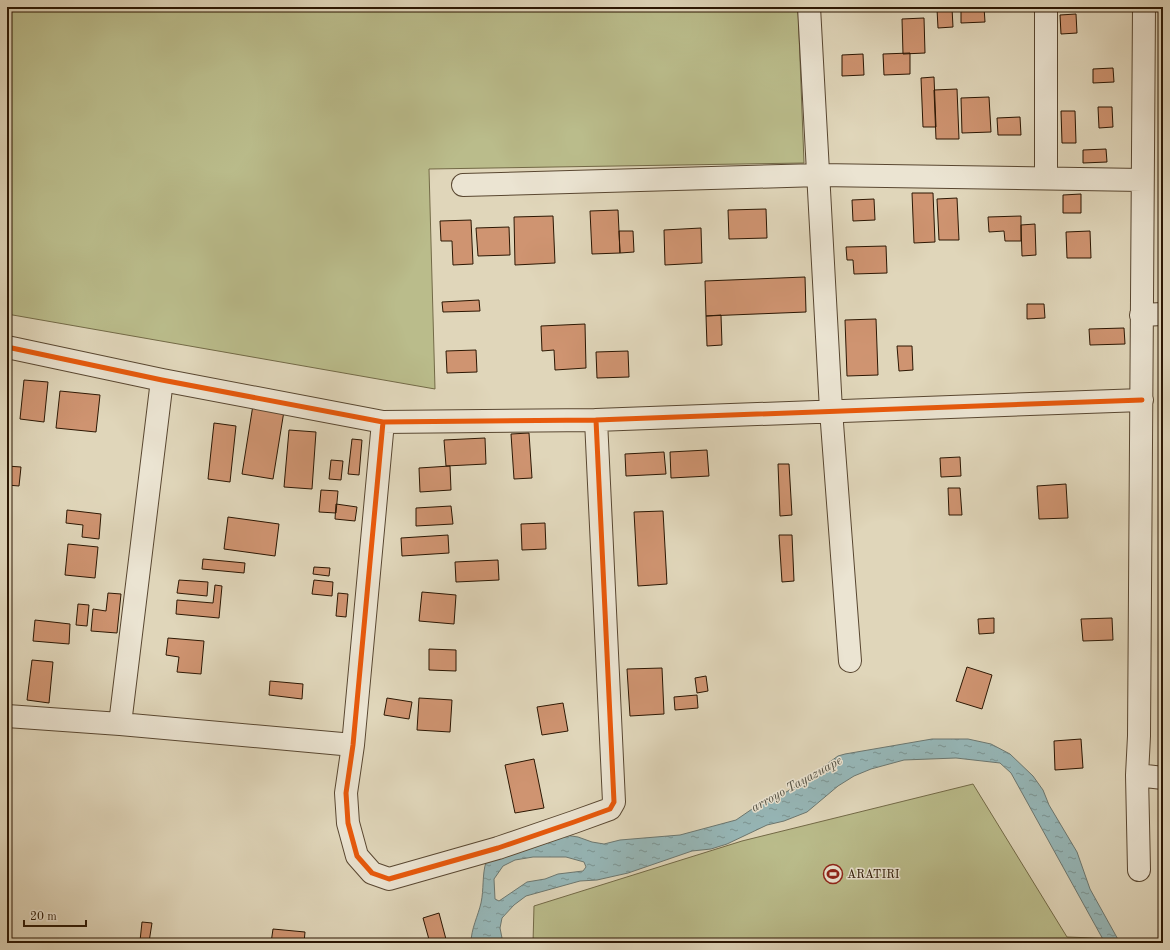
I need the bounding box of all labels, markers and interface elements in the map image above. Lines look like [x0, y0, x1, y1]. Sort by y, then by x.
water label: arroyo Tayazuape [749, 754, 844, 815]
sports icon: ARATIRI [822, 863, 844, 885]
place label: ARATIRI [847, 869, 900, 881]
scale bar [24, 902, 86, 928]
text: 20 m [30, 911, 57, 923]

